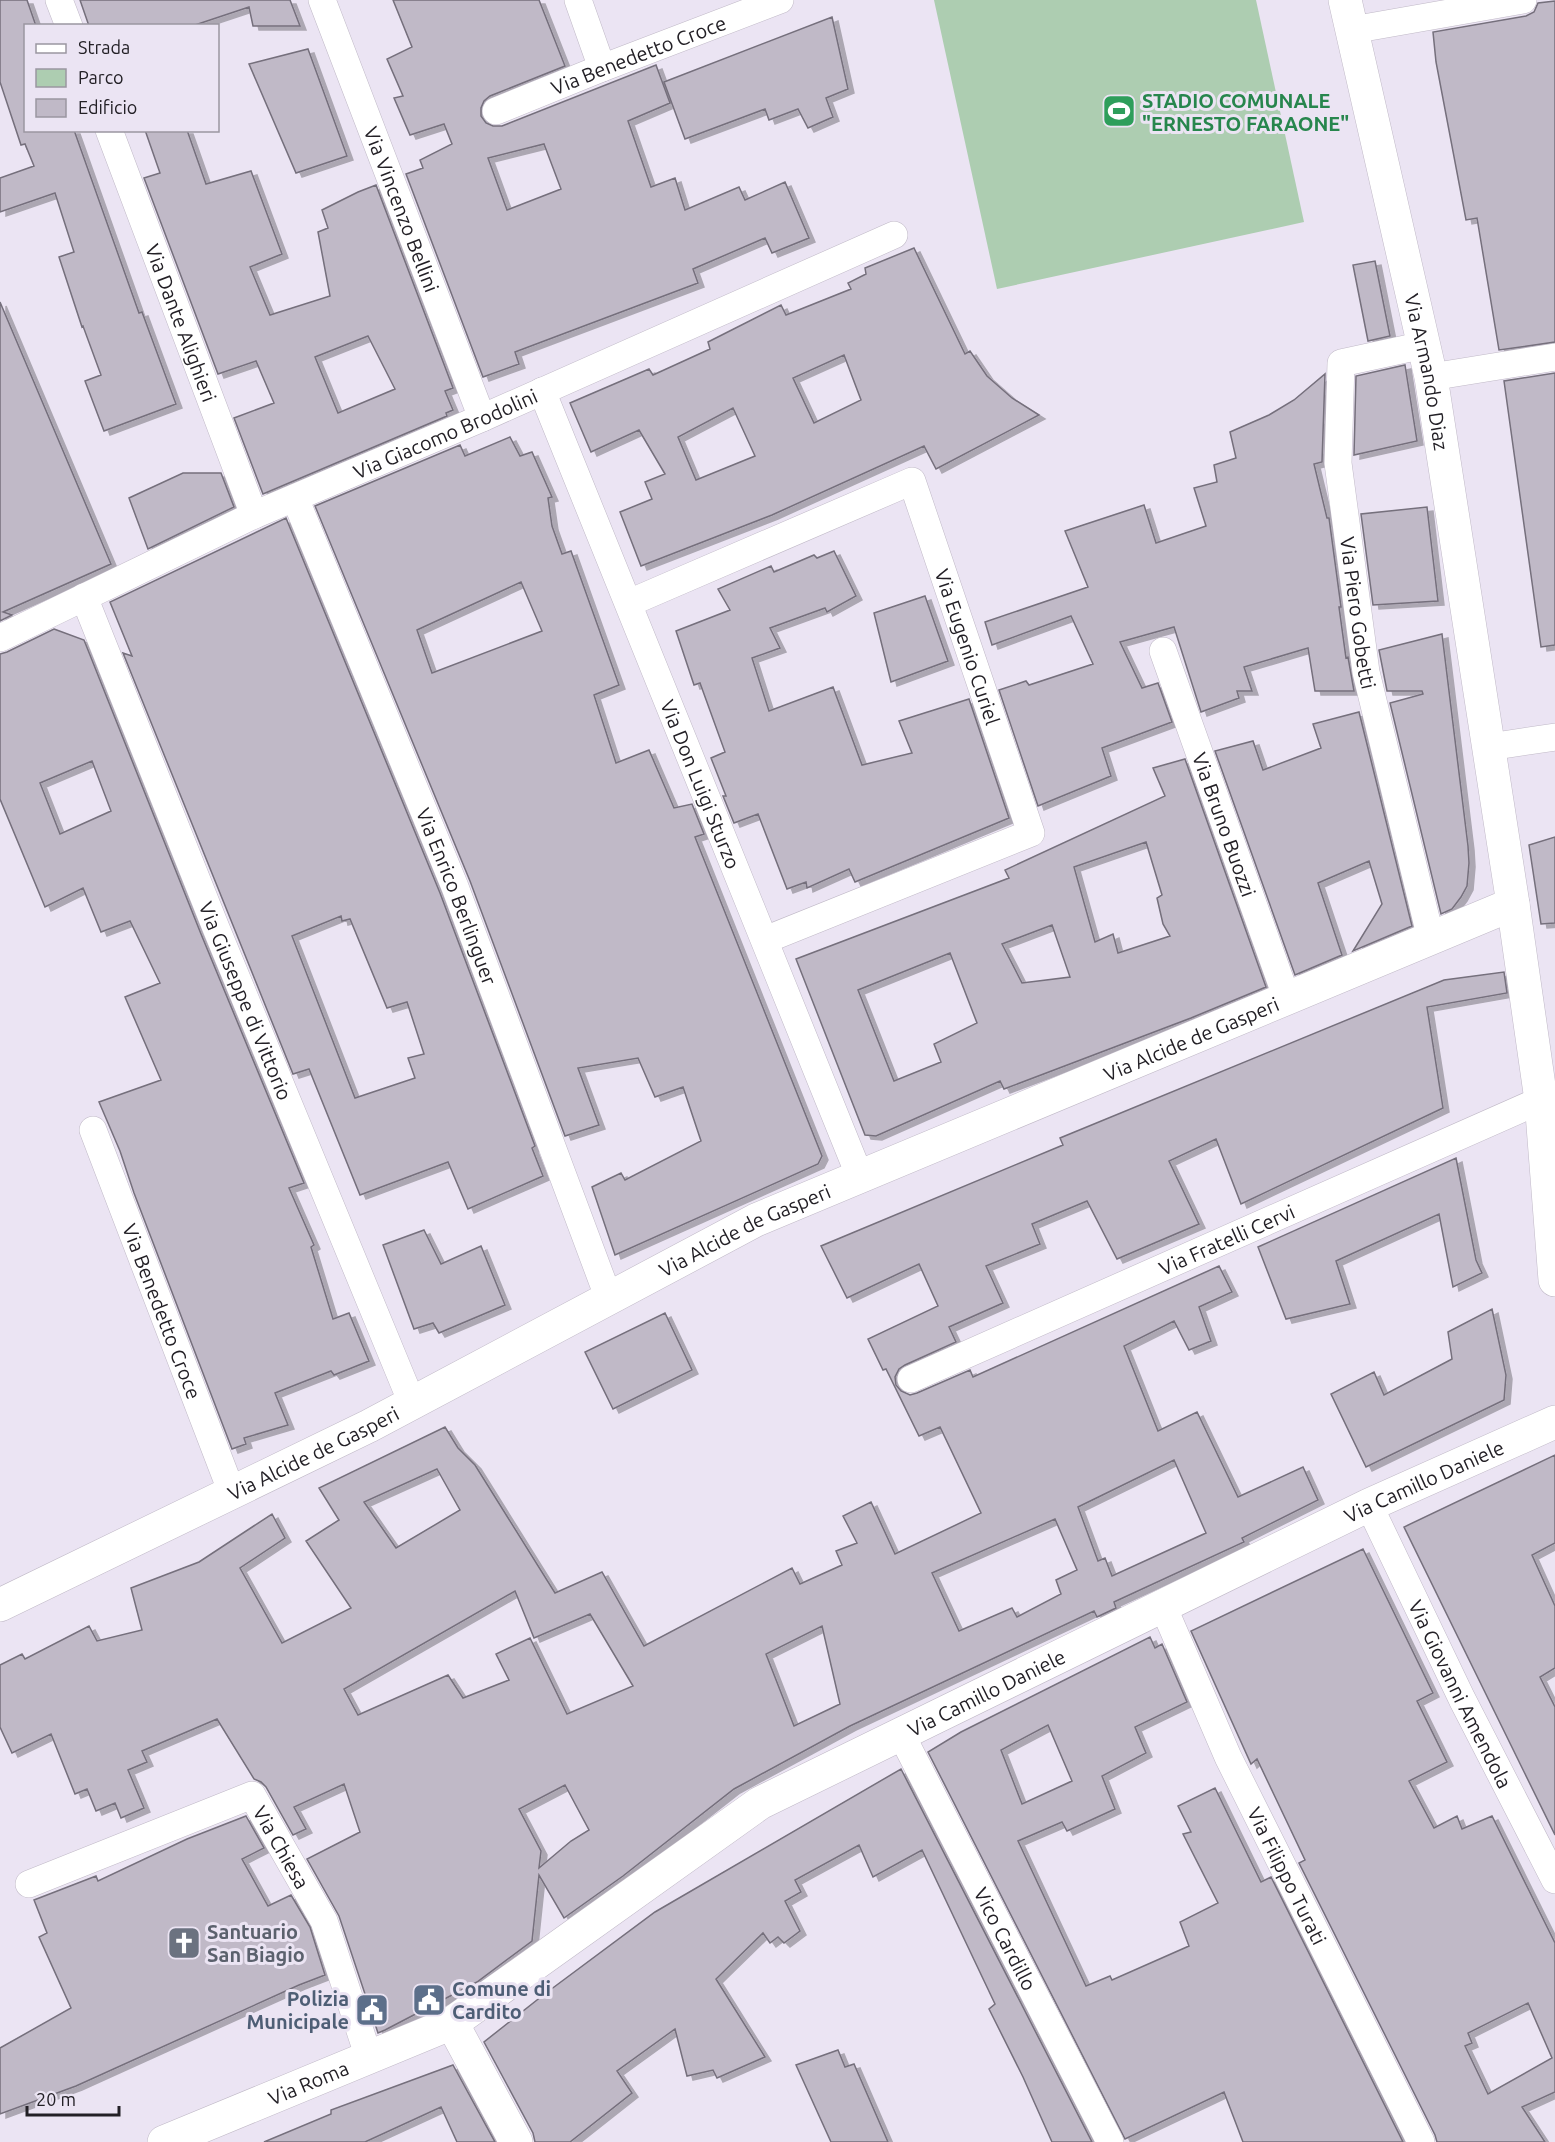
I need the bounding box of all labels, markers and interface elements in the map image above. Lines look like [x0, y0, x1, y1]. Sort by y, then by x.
street label: Via Benedetto Croce [547, 10, 729, 99]
legend [24, 24, 219, 132]
text: Strada [78, 37, 130, 57]
text: Parco [78, 67, 124, 87]
place label: STADIO COMUNALE "ERNESTO FARAONE" [1142, 89, 1349, 135]
sports icon: STADIO COMUNALE "ERNESTO FARAONE" [1101, 93, 1137, 129]
text: Edificio [78, 97, 137, 117]
street label: Via Vincenzo Bellini [360, 123, 444, 295]
street label: Via Dante Alighieri [141, 241, 222, 405]
street label: Via Armando Diaz [1401, 291, 1454, 452]
street label: Via Giacomo Brodolini [350, 384, 541, 483]
street label: Via Piero Gobetti [1336, 535, 1381, 691]
street label: Via Eugenio Curiel [931, 566, 1005, 728]
street label: Via Don Luigi Sturzo [657, 696, 746, 872]
street label: Via Bruno Buozzi [1189, 749, 1261, 900]
street label: Via Enrico Berlinguer [412, 804, 502, 988]
street label: Via Giuseppe di Vittorio [195, 898, 297, 1103]
street label: Via Alcide de Gasperi [1100, 992, 1282, 1085]
street label: Via Alcide de Gasperi [655, 1179, 834, 1281]
street label: Via Fratelli Cervi [1155, 1199, 1298, 1279]
street label: Via Benedetto Croce [118, 1220, 206, 1402]
street label: Via Alcide de Gasperi [224, 1401, 402, 1504]
street label: Via Camillo Daniele [1340, 1435, 1507, 1527]
street label: Via Giovanni Amendola [1405, 1596, 1517, 1792]
street label: Via Camillo Daniele [904, 1644, 1069, 1741]
street label: Via Chiesa [249, 1802, 314, 1893]
street label: Via Filippo Turati [1243, 1803, 1332, 1948]
street label: Vico Cardillo [970, 1883, 1042, 1994]
place label: Santuario San Biagio [207, 1920, 305, 1966]
church icon: Santuario San Biagio [166, 1925, 202, 1961]
place label: Comune di Cardito [452, 1977, 551, 2023]
public building icon: Comune di Cardito [411, 1982, 447, 2018]
place label: Polizia Municipale [246, 1987, 349, 2033]
public building icon: Polizia Municipale [354, 1992, 390, 2028]
street label: Via Roma [265, 2056, 352, 2109]
scale bar [27, 2079, 118, 2117]
text: 20 m [36, 2089, 76, 2109]

